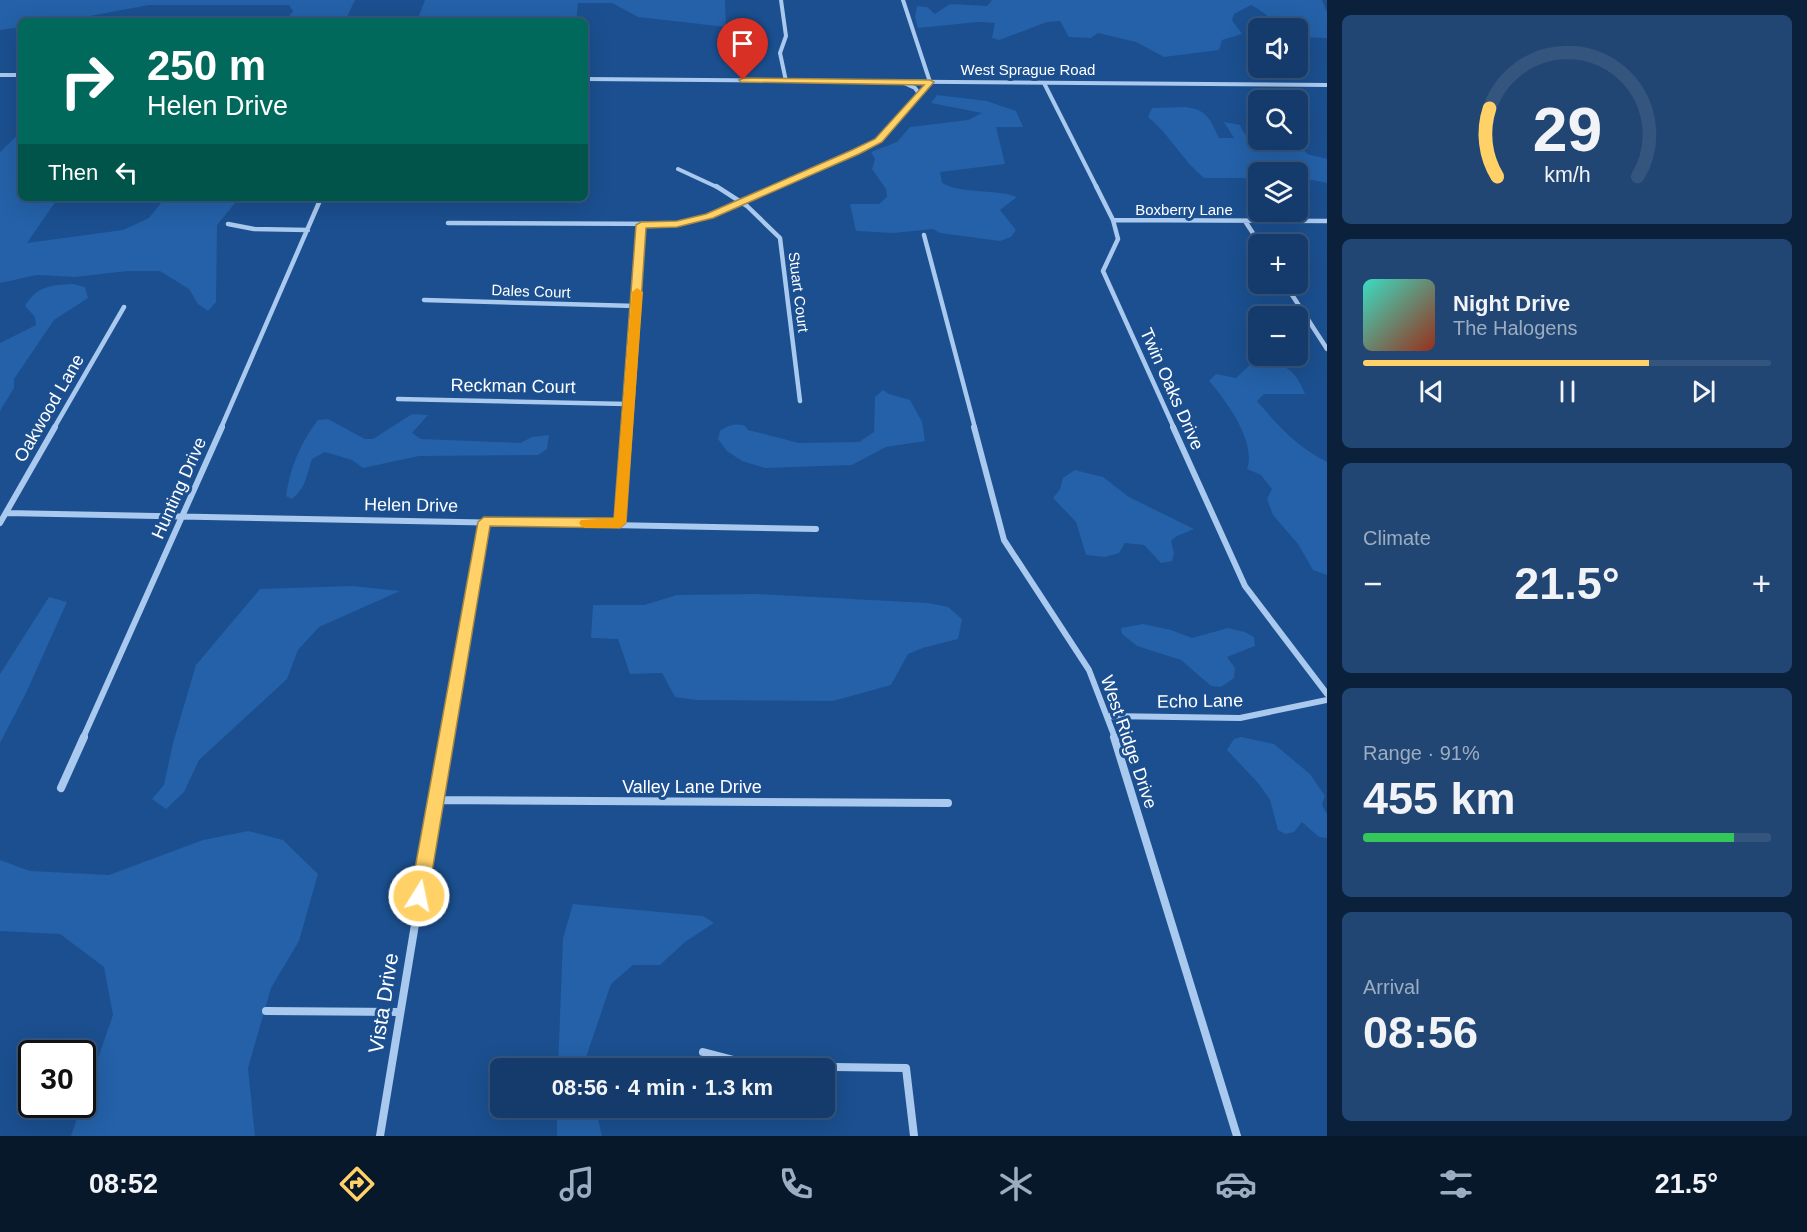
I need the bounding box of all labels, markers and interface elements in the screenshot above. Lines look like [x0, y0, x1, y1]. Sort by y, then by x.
pin [717, 18, 768, 80]
map controls [1248, 18, 1308, 366]
button: sound [1248, 18, 1308, 78]
icon: arrive [726, 27, 759, 60]
icon: right [48, 42, 126, 120]
text: 250 m [147, 42, 266, 89]
street label: West Sprague Road [961, 61, 1095, 78]
button: search [1248, 90, 1308, 150]
text: Helen Drive [147, 91, 288, 121]
text: 29 [1532, 95, 1602, 164]
icon: left [110, 156, 143, 189]
text: Then [48, 160, 98, 185]
button: layers [1248, 162, 1308, 222]
text: km/h [1544, 163, 1590, 187]
street label: Boxberry Lane [1135, 201, 1233, 218]
button: + [1248, 234, 1308, 294]
street label: Stuart Court [786, 251, 812, 334]
street label: Dales Court [491, 281, 572, 301]
text: Night Drive [1453, 291, 1570, 316]
button: − [1248, 306, 1308, 366]
text: The Halogens [1453, 317, 1578, 339]
street label: Twin Oaks Drive [1136, 325, 1208, 453]
street label: Oakwood Lane [10, 351, 88, 465]
street label: Reckman Court [450, 375, 576, 397]
icon: previous [1415, 375, 1448, 408]
icon: pause [1551, 375, 1584, 408]
icon: next [1687, 375, 1720, 408]
street label: Hunting Drive [148, 434, 210, 542]
street label: Helen Drive [364, 494, 458, 516]
text: Climate [1363, 527, 1431, 549]
text: 21.5° [1514, 558, 1620, 609]
text: − [1363, 565, 1382, 602]
text: + [1752, 565, 1771, 602]
street label: West Ridge Drive [1097, 673, 1161, 811]
street label: Echo Lane [1157, 690, 1243, 712]
text: Range · 91% [1363, 742, 1480, 764]
text: 455 km [1363, 773, 1516, 824]
street label: Valley Lane Drive [622, 777, 762, 797]
position arrow [387, 864, 451, 928]
street label: Vista Drive [364, 951, 402, 1055]
text: Arrival [1363, 976, 1420, 998]
text: 08:56 [1363, 1007, 1478, 1058]
speed limit sign: 30 [18, 1040, 96, 1118]
text: 08:56 · 4 min · 1.3 km [552, 1075, 773, 1100]
icon: directions [336, 1163, 378, 1205]
icon: music [556, 1163, 598, 1205]
icon: phone [775, 1163, 817, 1205]
icon: climate [995, 1163, 1037, 1205]
icon: car [1215, 1163, 1257, 1205]
icon: filters [1435, 1163, 1477, 1205]
text: 08:52 [89, 1169, 158, 1199]
text: 21.5° [1655, 1169, 1718, 1199]

